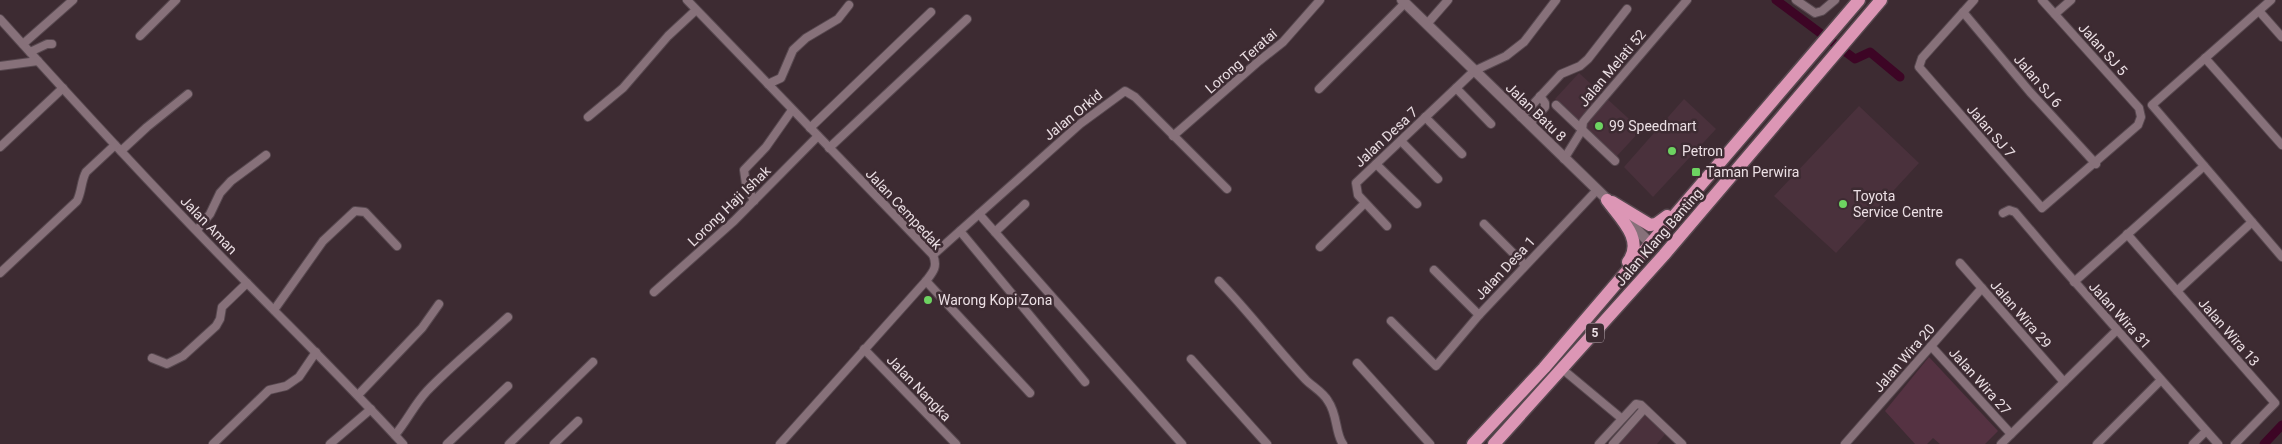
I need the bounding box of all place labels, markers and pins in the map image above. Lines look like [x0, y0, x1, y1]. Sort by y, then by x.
place label: 99 Speedmart [1609, 118, 1697, 134]
marker: 99 Speedmart [1593, 120, 1605, 132]
place label: Petron [1682, 143, 1723, 159]
marker: Petron [1666, 145, 1678, 157]
place label: Taman Perwira [1706, 164, 1799, 180]
marker: Taman Perwira [1690, 166, 1702, 178]
place label: Toyota Service Centre [1853, 188, 1943, 220]
marker: Toyota Service Centre [1837, 198, 1849, 210]
place label: Warong Kopi Zona [938, 292, 1052, 308]
marker: Warong Kopi Zona [922, 294, 934, 306]

